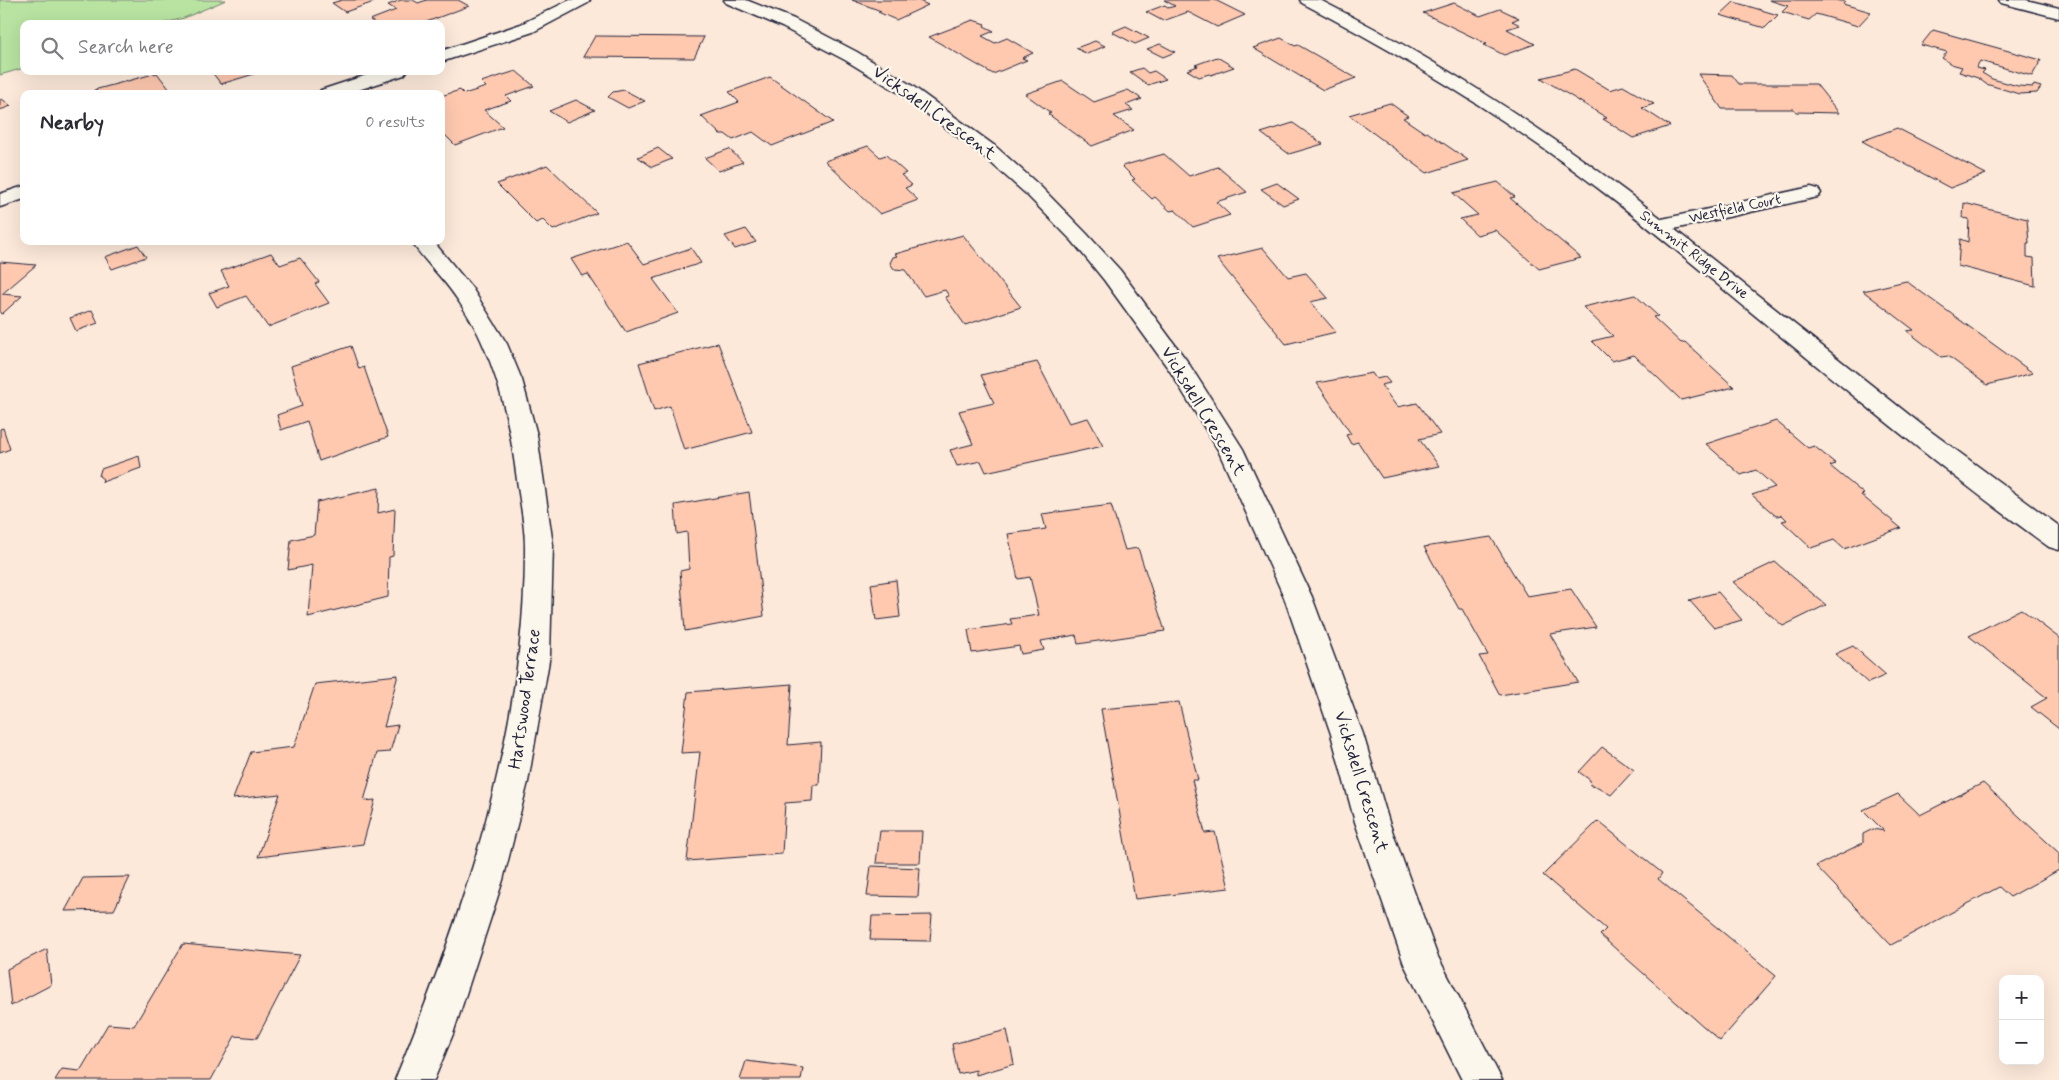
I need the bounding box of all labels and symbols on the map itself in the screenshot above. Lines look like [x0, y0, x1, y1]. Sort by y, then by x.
street label: Vicksdell Crescent [868, 60, 1001, 166]
street label: Westfield Court [1687, 189, 1783, 229]
street label: Summit Ridge Drive [1635, 206, 1753, 304]
street label: Vicksdell Crescent [1155, 342, 1251, 480]
street label: Hartswood Terrace [503, 627, 547, 771]
street label: Vicksdell Crescent [1328, 708, 1394, 856]

